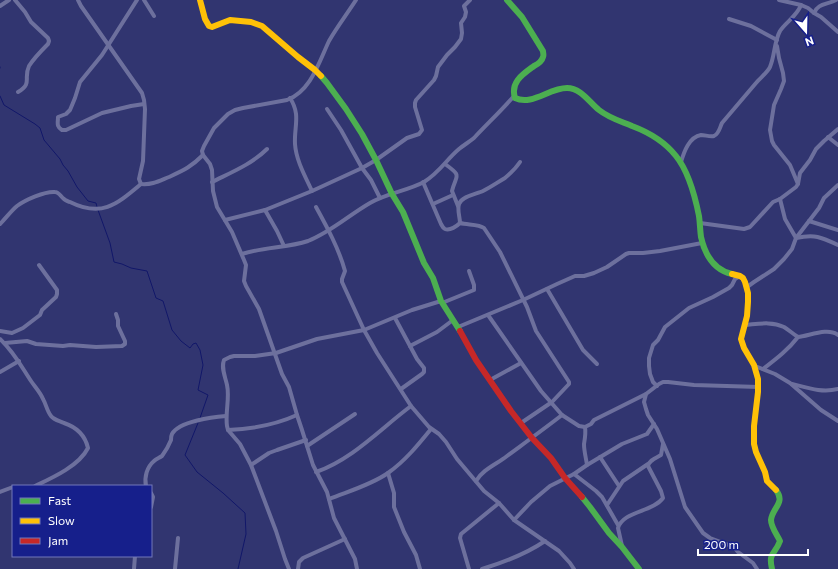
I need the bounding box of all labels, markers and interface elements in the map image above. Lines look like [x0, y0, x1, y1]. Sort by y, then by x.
north arrow [786, 12, 826, 52]
text: N [803, 34, 816, 49]
legend [12, 485, 152, 557]
text: Fast [48, 493, 71, 507]
text: Slow [48, 513, 75, 527]
scale bar [698, 531, 808, 557]
text: Jam [48, 533, 68, 548]
text: 200 m [704, 537, 739, 551]

